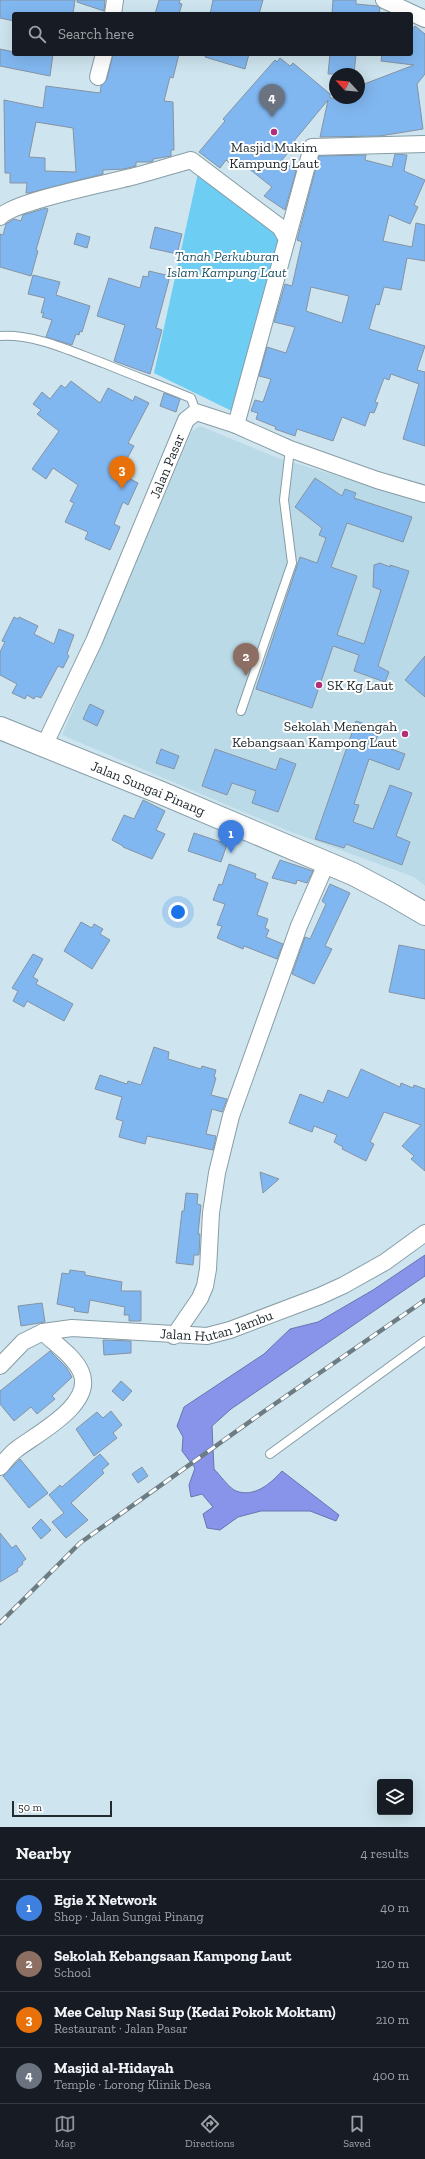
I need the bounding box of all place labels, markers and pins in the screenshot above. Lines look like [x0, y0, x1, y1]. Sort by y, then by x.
pin: 4 [259, 84, 285, 117]
marker: Masjid Mukim Kampung Laut [269, 127, 279, 137]
place label: Masjid Mukim Kampung Laut [229, 139, 320, 172]
pin: 3 [109, 456, 135, 489]
pin: 2 [233, 643, 259, 676]
place label: SK Kg Laut [327, 677, 394, 694]
marker: SK Kg Laut [314, 680, 324, 690]
place label: Sekolah Menengah Kebangsaan Kampong Laut [232, 718, 398, 751]
marker: Sekolah Menengah Kebangsaan Kampong Laut [400, 729, 410, 739]
pin: 1 [218, 820, 244, 853]

